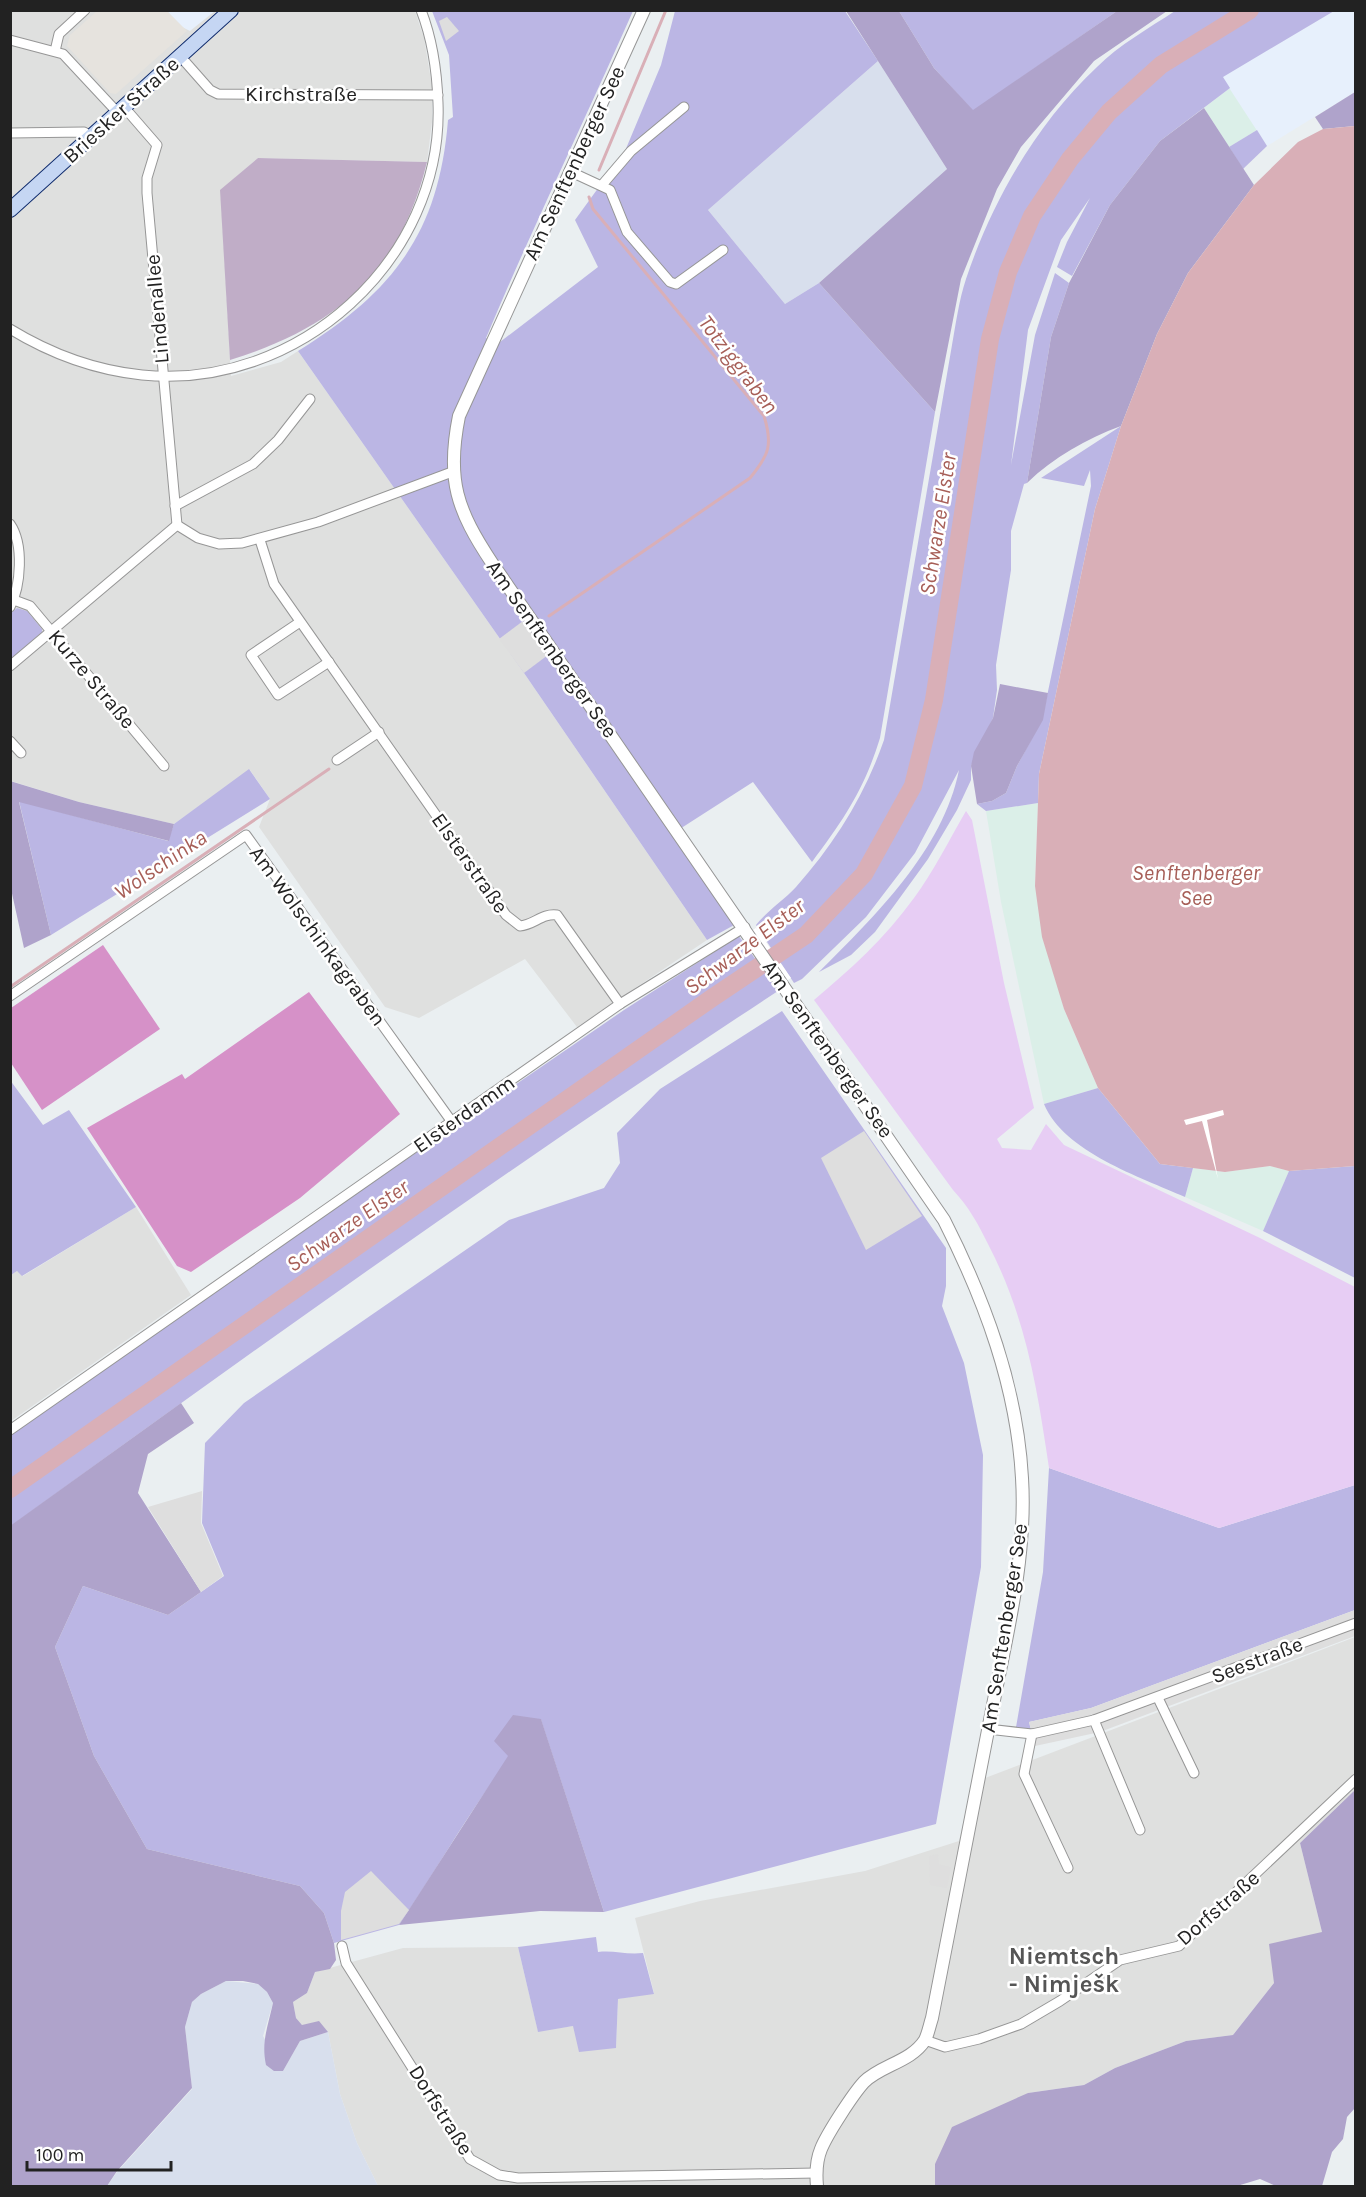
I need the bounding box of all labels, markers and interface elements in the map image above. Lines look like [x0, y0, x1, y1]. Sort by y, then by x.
street label: Briesker Straße [58, 52, 184, 168]
street label: Am Senftenberger See [518, 62, 630, 264]
street label: Kirchstraße [245, 82, 357, 106]
street label: Lindenallee [140, 253, 174, 365]
water label: Totziggraben [693, 310, 784, 419]
water label: Schwarze Elster [914, 450, 962, 597]
street label: Am Senftenberger See [482, 556, 622, 742]
street label: Kurze Straße [44, 624, 140, 734]
street label: Elsterstraße [427, 808, 513, 918]
water label: Wolschinka [109, 824, 212, 905]
street label: Am Wolschinkagraben [245, 842, 391, 1030]
water label: Senftenberger See [1132, 860, 1262, 911]
water label: Schwarze Elster [679, 892, 811, 1000]
street label: Am Senftenberger See [758, 956, 898, 1142]
street label: Elsterdamm [409, 1070, 519, 1158]
water label: Schwarze Elster [281, 1173, 415, 1278]
street label: Am Senftenberger See [976, 1522, 1032, 1734]
street label: Seestraße [1208, 1632, 1306, 1688]
street label: Dorfstraße [1172, 1866, 1264, 1950]
district label: Niemtsch - Nimješk [1009, 1942, 1119, 1998]
street label: Dorfstraße [404, 2061, 478, 2159]
scale bar [27, 2134, 171, 2172]
text: 100 m [36, 2144, 84, 2166]

